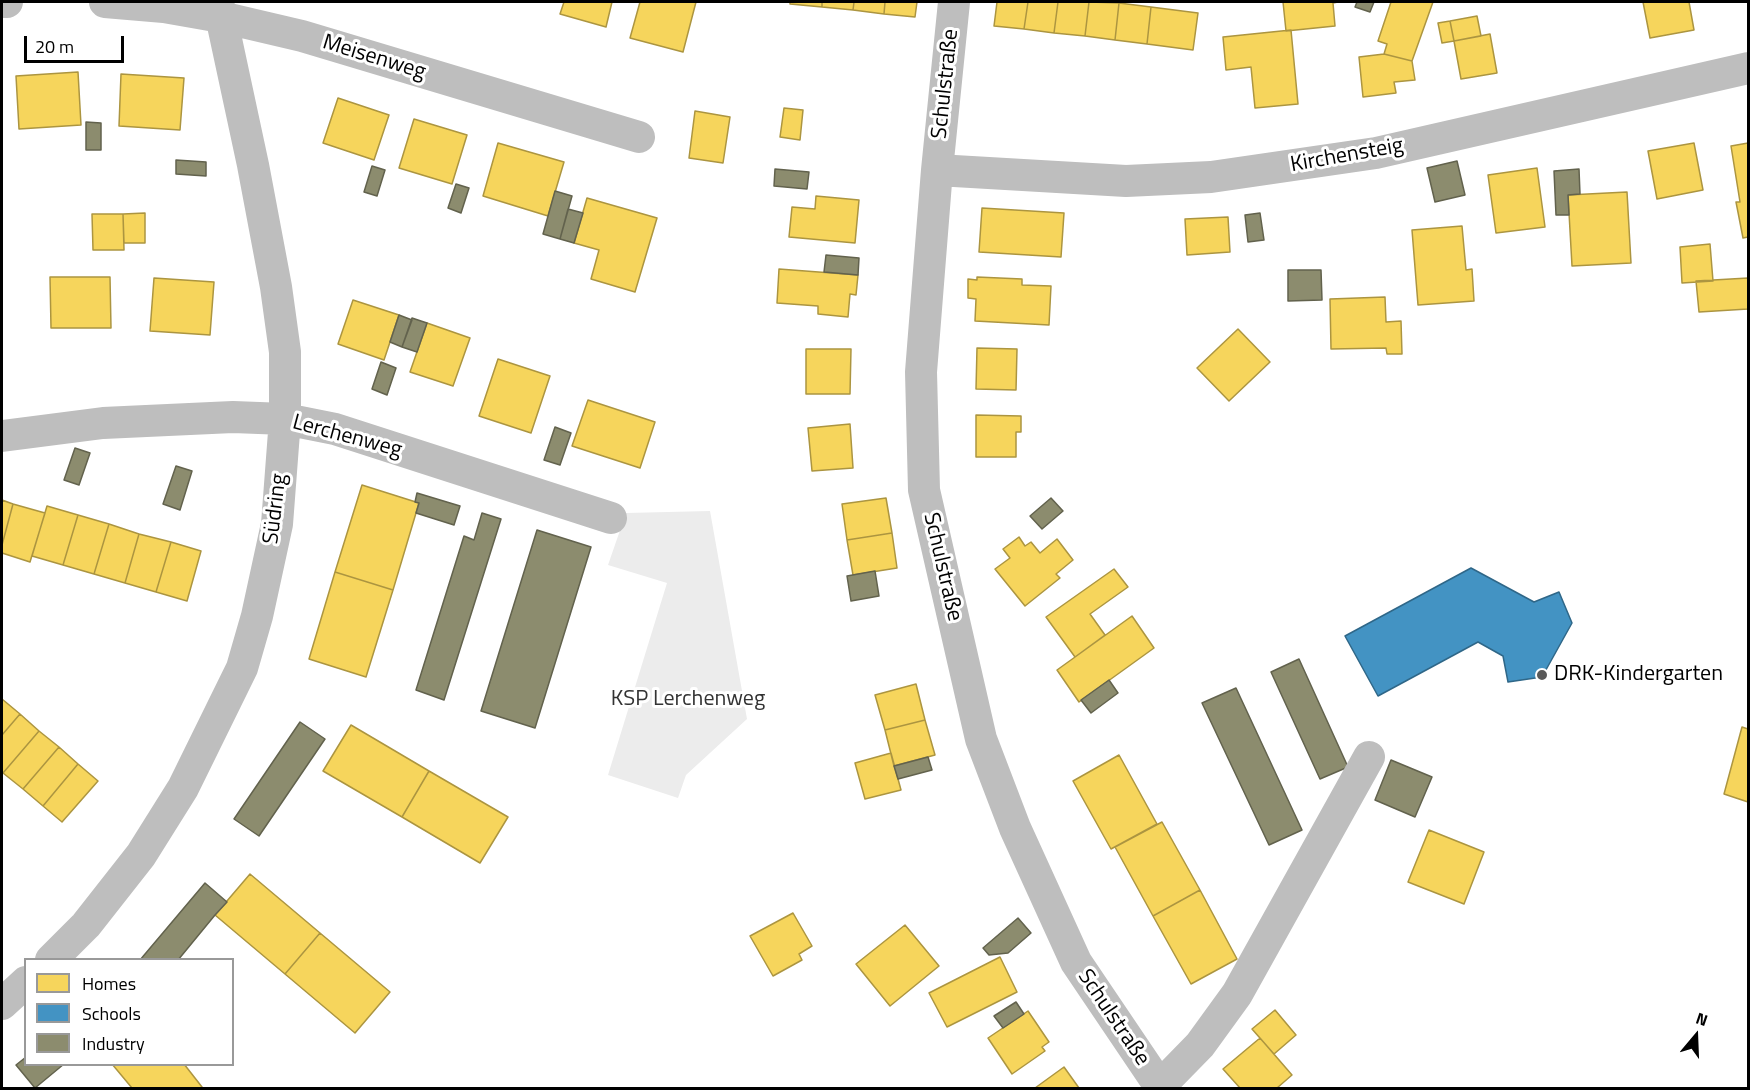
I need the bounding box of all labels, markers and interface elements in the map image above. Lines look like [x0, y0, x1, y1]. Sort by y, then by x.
scale bar [27, 24, 128, 62]
street label: Schulstraße [927, 28, 965, 140]
street label: Meisenweg [319, 30, 429, 86]
text: 20 m [35, 33, 74, 60]
street label: Kirchensteig [1288, 133, 1406, 179]
street label: Lerchenweg [289, 410, 405, 464]
street label: Südring [259, 472, 293, 546]
street label: Schulstraße [917, 510, 967, 624]
place label: DRK-Kindergarten [1554, 662, 1723, 688]
marker: DRK-Kindergarten [1535, 668, 1549, 682]
park label: KSP Lerchenweg [611, 687, 765, 713]
legend [24, 958, 234, 1066]
street label: Schulstraße [1071, 965, 1155, 1071]
text: Homes [82, 970, 136, 997]
text: Schools [82, 1000, 141, 1027]
north arrow [1666, 1006, 1726, 1066]
text: N [1693, 1006, 1711, 1032]
text: Industry [82, 1030, 145, 1057]

